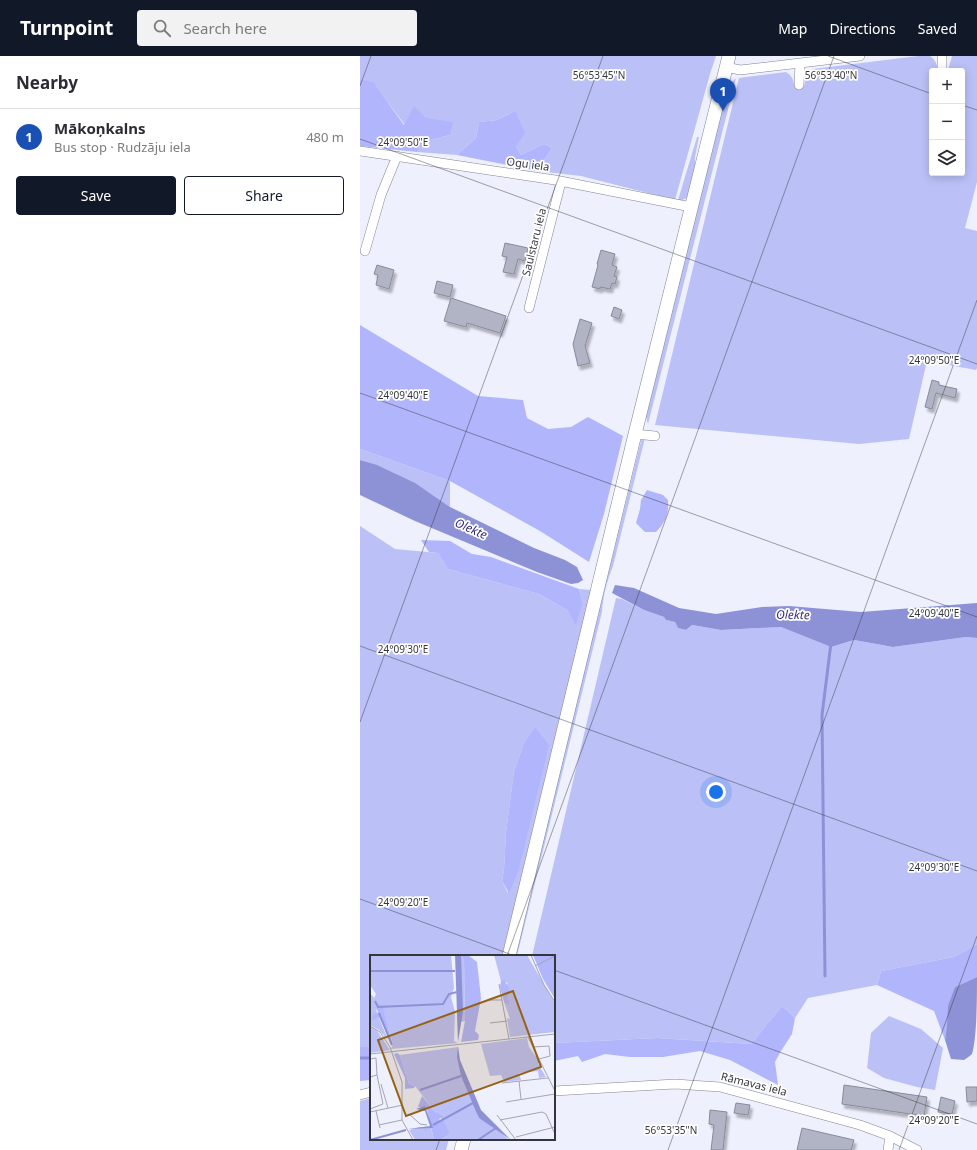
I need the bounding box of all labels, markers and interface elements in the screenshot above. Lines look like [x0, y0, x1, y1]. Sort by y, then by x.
search box [137, 10, 417, 46]
text: Turnpoint [20, 15, 113, 41]
icon: search [151, 17, 173, 39]
text: Search here [183, 18, 267, 38]
text: Map [778, 19, 807, 38]
text: Directions [829, 19, 896, 38]
text: Saved [918, 19, 957, 38]
text: 56°53'45"N [573, 68, 625, 82]
text: 56°53'40"N [805, 68, 857, 82]
map controls [929, 68, 965, 176]
button: + [929, 68, 965, 104]
text: Nearby [16, 71, 78, 94]
pin: 1 [710, 78, 736, 111]
button: − [929, 104, 965, 140]
text: Mākoņkalns [54, 118, 146, 138]
text: 1 [25, 128, 33, 146]
text: 480 m [306, 128, 344, 146]
text: 24°09'50"E [378, 135, 428, 149]
text: Bus stop · Rudzāju iela [54, 138, 191, 156]
button: layers [929, 140, 965, 176]
street label: Ogu iela [506, 153, 550, 174]
button: Save [16, 176, 176, 215]
button: Share [184, 176, 344, 215]
street label: Saulstaru iela [518, 206, 549, 277]
text: 24°09'50"E [909, 353, 959, 367]
text: 24°09'40"E [378, 388, 428, 402]
water label: Olekte [452, 514, 490, 543]
water label: Olekte [776, 606, 810, 623]
text: 24°09'40"E [909, 606, 959, 620]
text: 24°09'30"E [378, 642, 428, 656]
your location [706, 782, 726, 802]
text: 24°09'30"E [909, 860, 959, 874]
text: 24°09'20"E [378, 895, 428, 909]
inset map [370, 955, 555, 1140]
street label: Rāmavas iela [720, 1068, 789, 1099]
text: 24°09'20"E [909, 1113, 959, 1127]
text: 56°53'35"N [645, 1123, 697, 1137]

